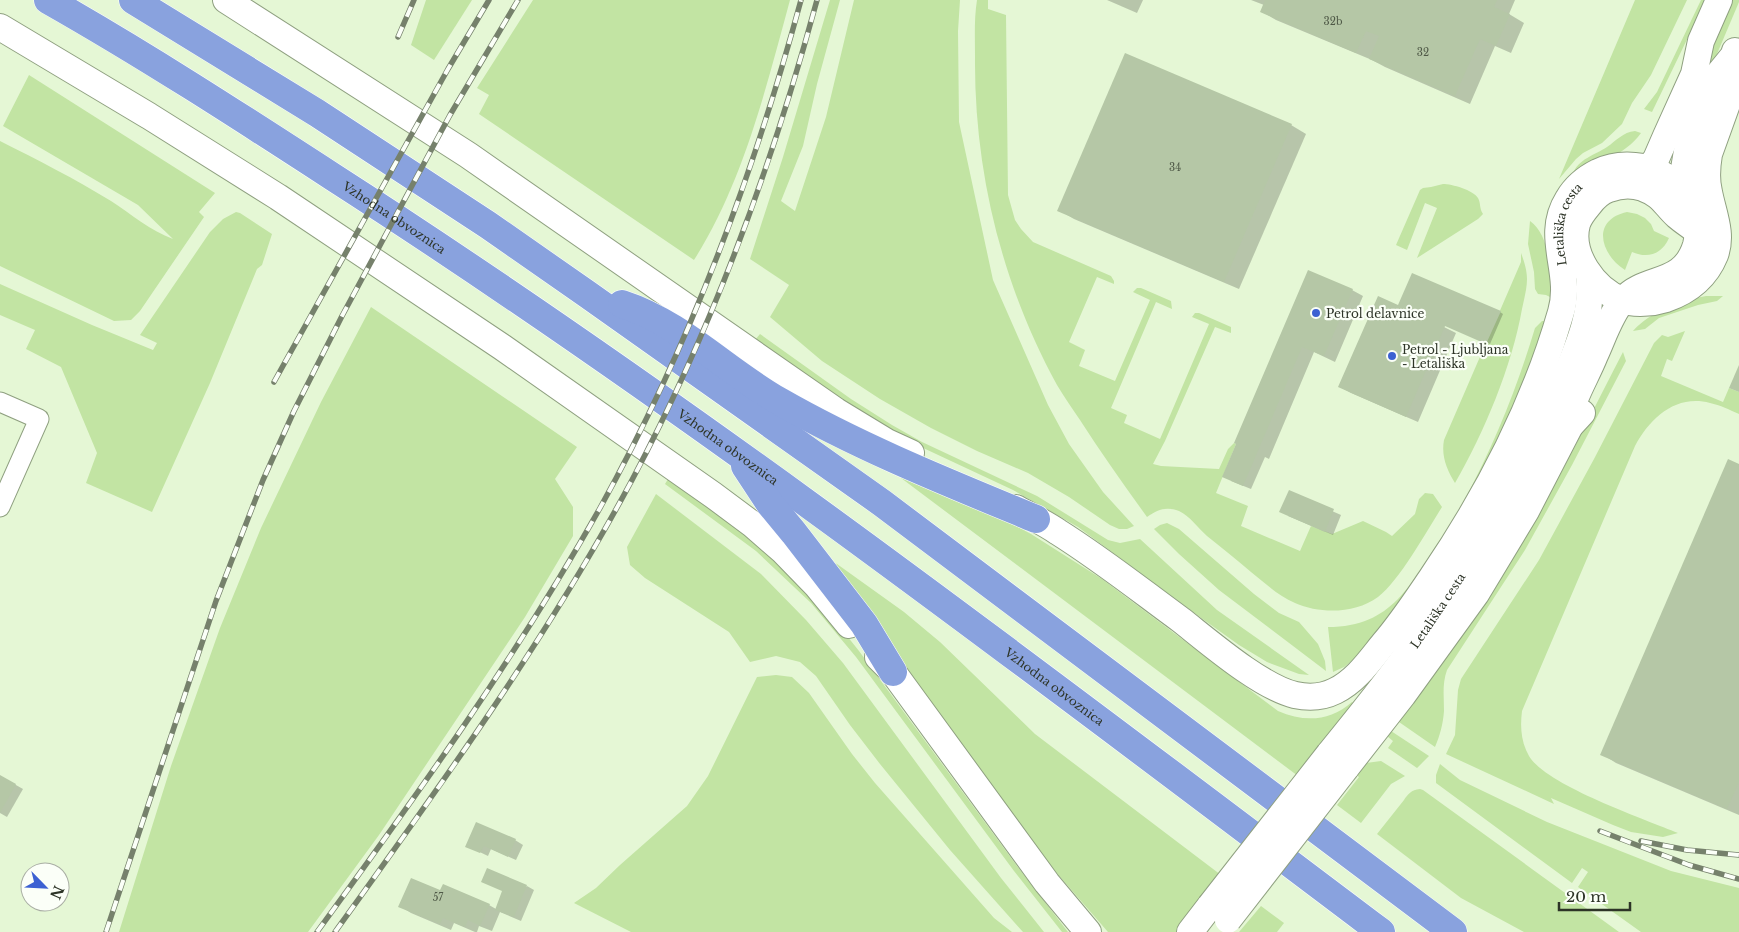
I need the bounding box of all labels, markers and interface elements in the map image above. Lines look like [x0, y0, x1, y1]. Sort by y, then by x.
house number: 32b [1324, 15, 1343, 28]
house number: 32 [1417, 46, 1429, 59]
house number: 34 [1169, 161, 1181, 174]
street label: Vzhodna obvoznica [339, 177, 449, 257]
street label: Letališka cesta [1551, 179, 1585, 267]
place label: Petrol delavnice [1326, 306, 1424, 321]
marker: Petrol delavnice [1310, 307, 1322, 319]
place label: Petrol - Ljubljana - Letališka [1402, 342, 1509, 371]
marker: Petrol - Ljubljana - Letališka [1386, 350, 1398, 362]
street label: Vzhodna obvoznica [674, 405, 782, 488]
street label: Letališka cesta [1406, 570, 1468, 651]
street label: Vzhodna obvoznica [1001, 644, 1108, 728]
north arrow [20, 862, 70, 912]
scale bar [1559, 880, 1630, 912]
text: N [46, 883, 68, 902]
text: 20 m [1566, 887, 1606, 906]
house number: 57 [433, 891, 444, 904]

